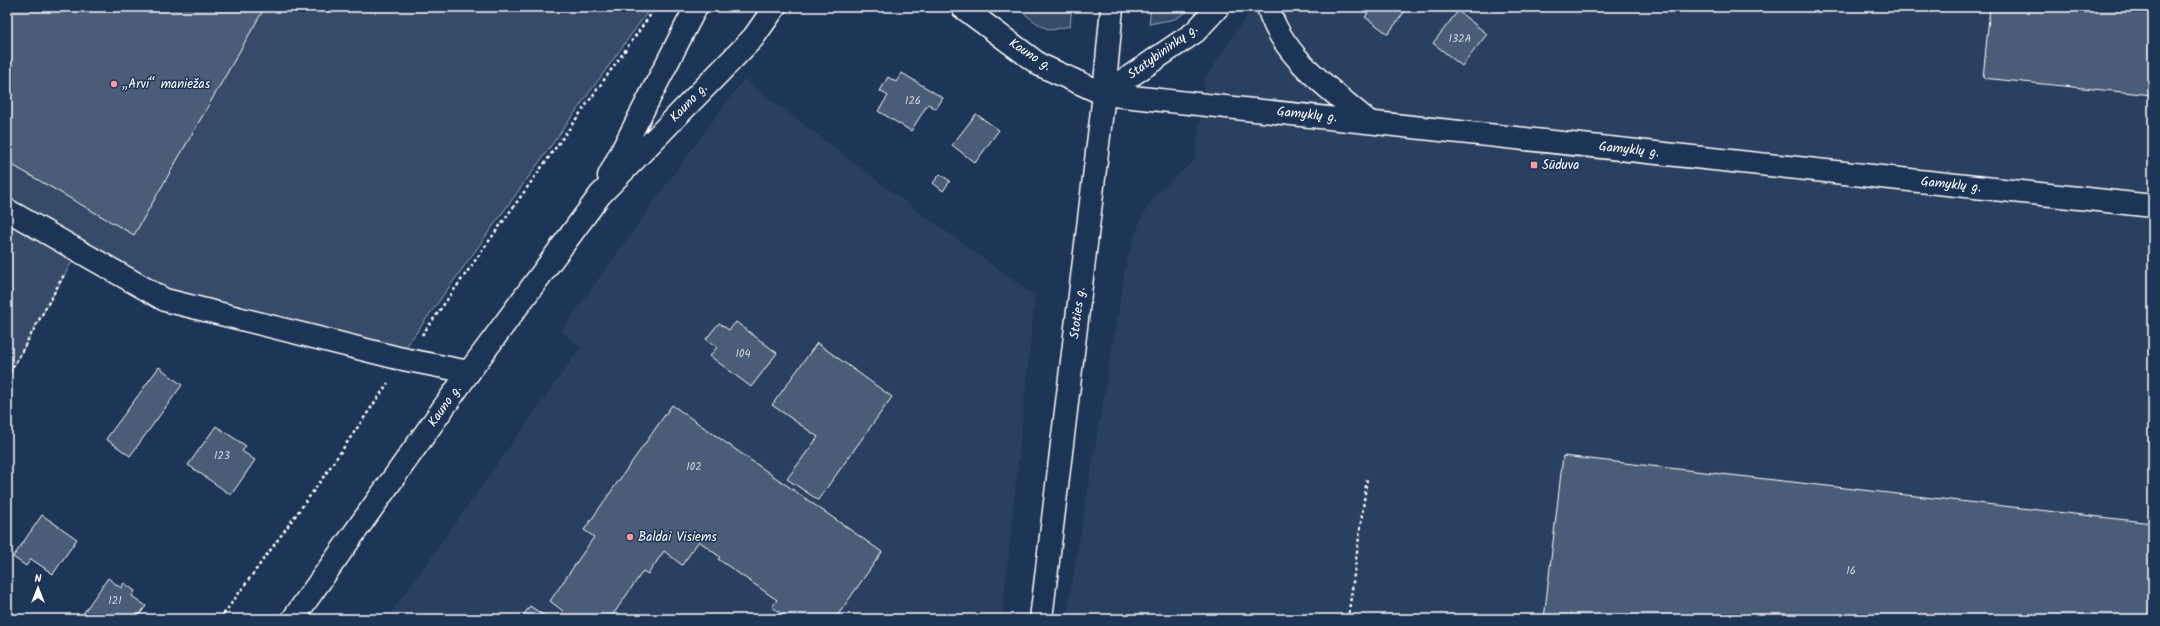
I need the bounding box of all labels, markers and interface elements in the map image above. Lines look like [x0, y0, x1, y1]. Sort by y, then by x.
street label: Statybininkų g. [1123, 19, 1203, 85]
house number: 132A [1449, 30, 1472, 48]
street label: Kauno g. [1004, 33, 1056, 77]
place label: „Arvi“ maniežas [122, 74, 211, 95]
marker: „Arvi“ maniežas [109, 79, 119, 89]
street label: Kauno g. [665, 79, 713, 127]
house number: 126 [905, 92, 921, 110]
street label: Gamyklų g. [1276, 101, 1338, 129]
street label: Gamyklų g. [1598, 136, 1660, 164]
place label: Sūduva [1542, 155, 1579, 176]
marker: Sūduva [1529, 160, 1539, 170]
street label: Gamyklų g. [1920, 171, 1982, 199]
street label: Stoties g. [1064, 286, 1092, 340]
house number: 104 [735, 345, 751, 363]
street label: Kauno g. [423, 381, 467, 431]
house number: 123 [214, 447, 230, 465]
house number: 102 [686, 458, 702, 476]
place label: Baldai Visiems [638, 527, 717, 548]
marker: Baldai Visiems [625, 532, 635, 542]
house number: 16 [1846, 562, 1856, 580]
north arrow [18, 568, 58, 608]
text: N [35, 570, 42, 588]
house number: 121 [108, 592, 122, 610]

